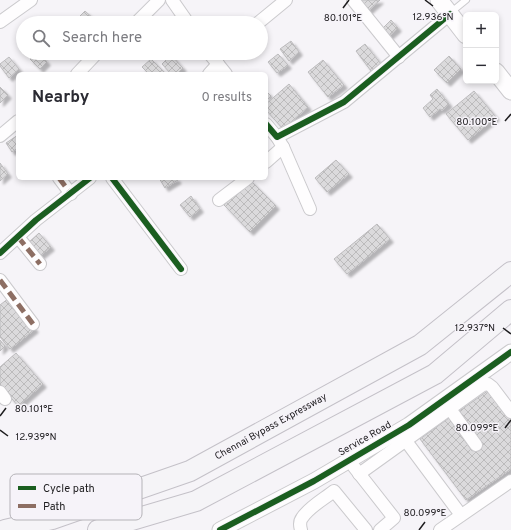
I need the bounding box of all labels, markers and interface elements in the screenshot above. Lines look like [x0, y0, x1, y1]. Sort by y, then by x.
text: 12.936°N [412, 11, 454, 24]
text: 80.101°E [324, 12, 362, 25]
map controls [463, 12, 499, 84]
button: + [463, 12, 499, 48]
search box [16, 16, 268, 60]
icon: search [30, 27, 52, 49]
text: Search here [62, 29, 142, 48]
button: − [463, 48, 499, 84]
text: Nearby [32, 87, 89, 109]
text: 0 results [201, 90, 252, 106]
text: 80.100°E [456, 116, 498, 129]
text: 12.937°N [455, 322, 495, 335]
street label: Chennai Bypass Expressway [213, 391, 329, 463]
text: 80.101°E [15, 403, 53, 416]
street label: Service Road [336, 419, 394, 459]
text: 80.099°E [455, 422, 499, 435]
text: 12.939°N [15, 431, 57, 444]
legend [10, 474, 142, 520]
text: Cycle path [43, 482, 95, 496]
text: Path [43, 500, 65, 514]
text: 80.099°E [403, 507, 447, 520]

